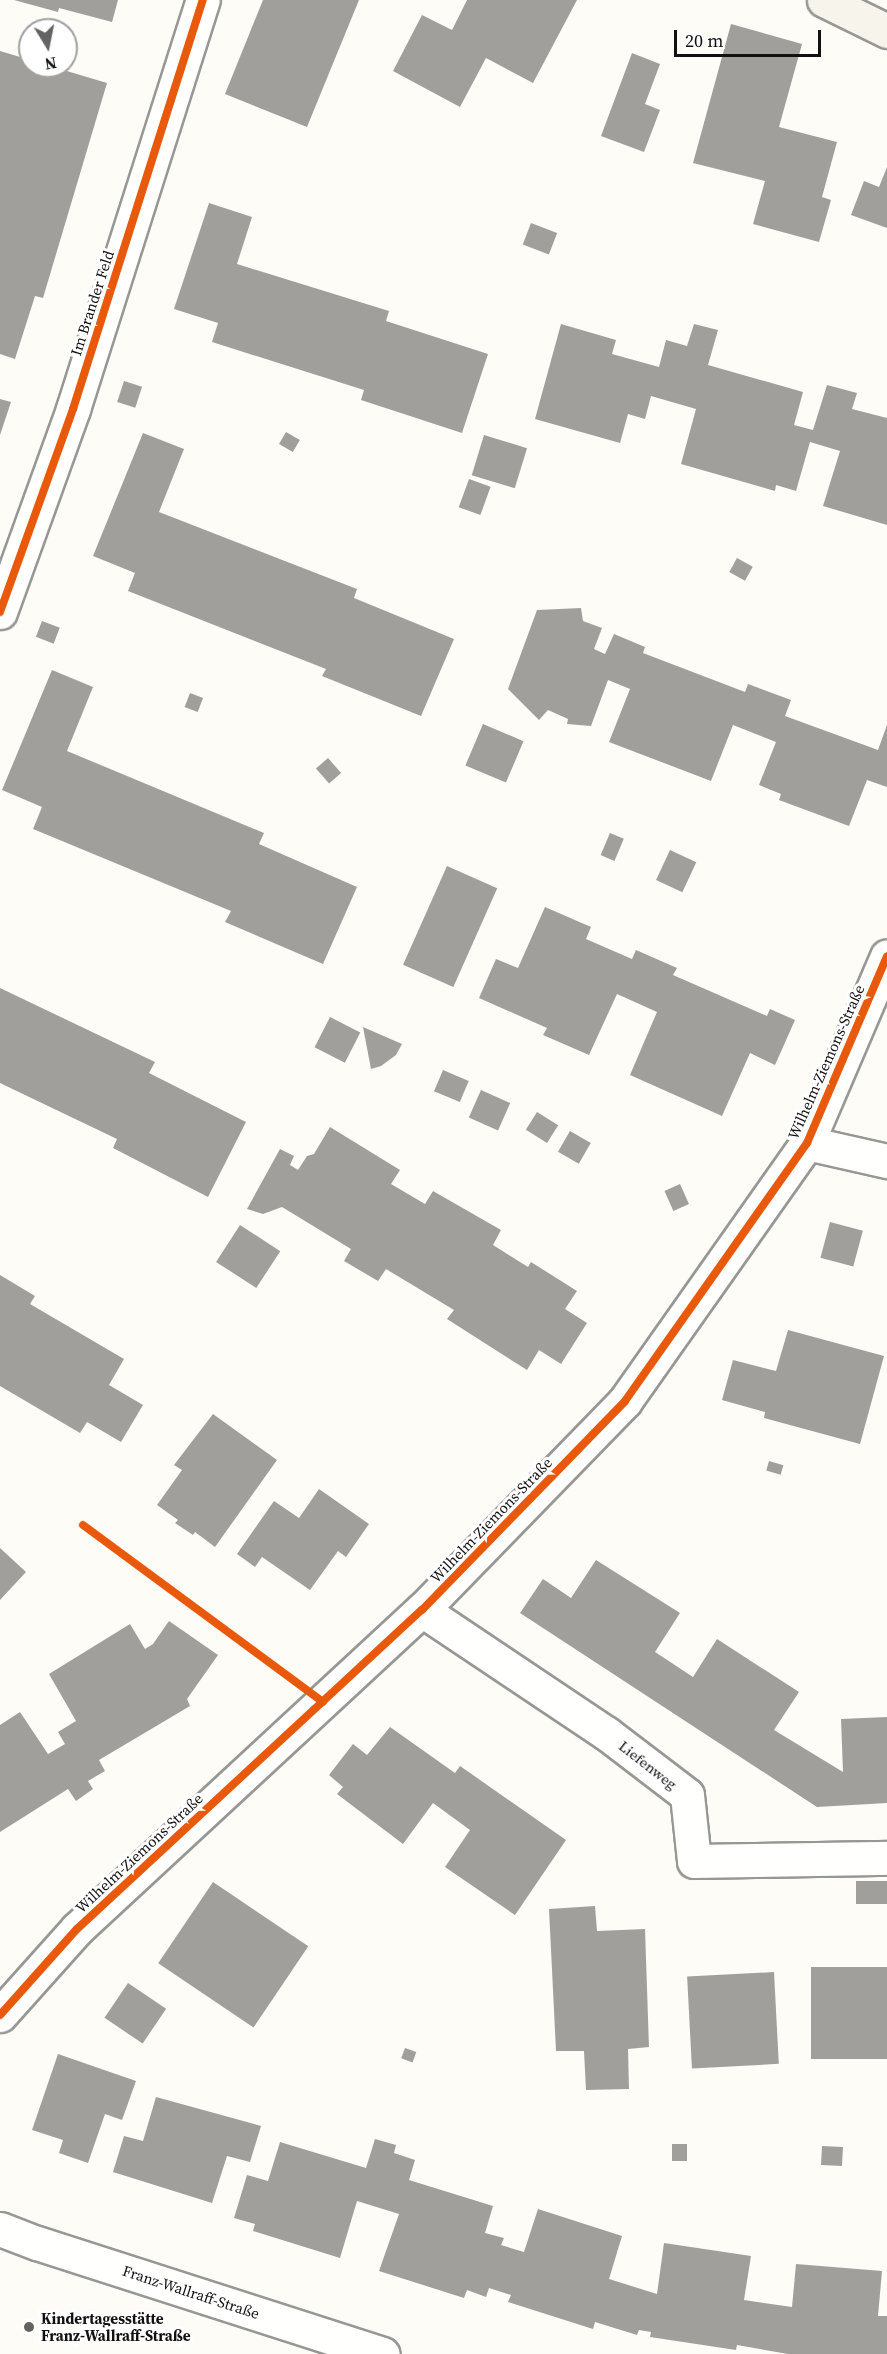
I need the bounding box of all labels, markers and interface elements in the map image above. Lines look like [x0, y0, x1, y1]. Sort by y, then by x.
north arrow [18, 18, 78, 78]
scale bar [677, 18, 824, 56]
text: 20 m [685, 28, 723, 53]
text: N [43, 52, 58, 76]
street label: Im Brander Feld [67, 248, 117, 358]
street label: Wilhelm-Ziemons-Straße [784, 982, 868, 1142]
street label: Wilhelm-Ziemons-Straße [426, 1454, 556, 1586]
street label: Liefenweg [615, 1737, 681, 1793]
street label: Wilhelm-Ziemons-Straße [72, 1789, 206, 1917]
street label: Franz-Wallraff-Straße [120, 2261, 262, 2323]
place label: Kindertagesstätte Franz-Wallraff-Straße [41, 2309, 191, 2344]
marker: Kindertagesstätte Franz-Wallraff-Straße [22, 2320, 36, 2334]

